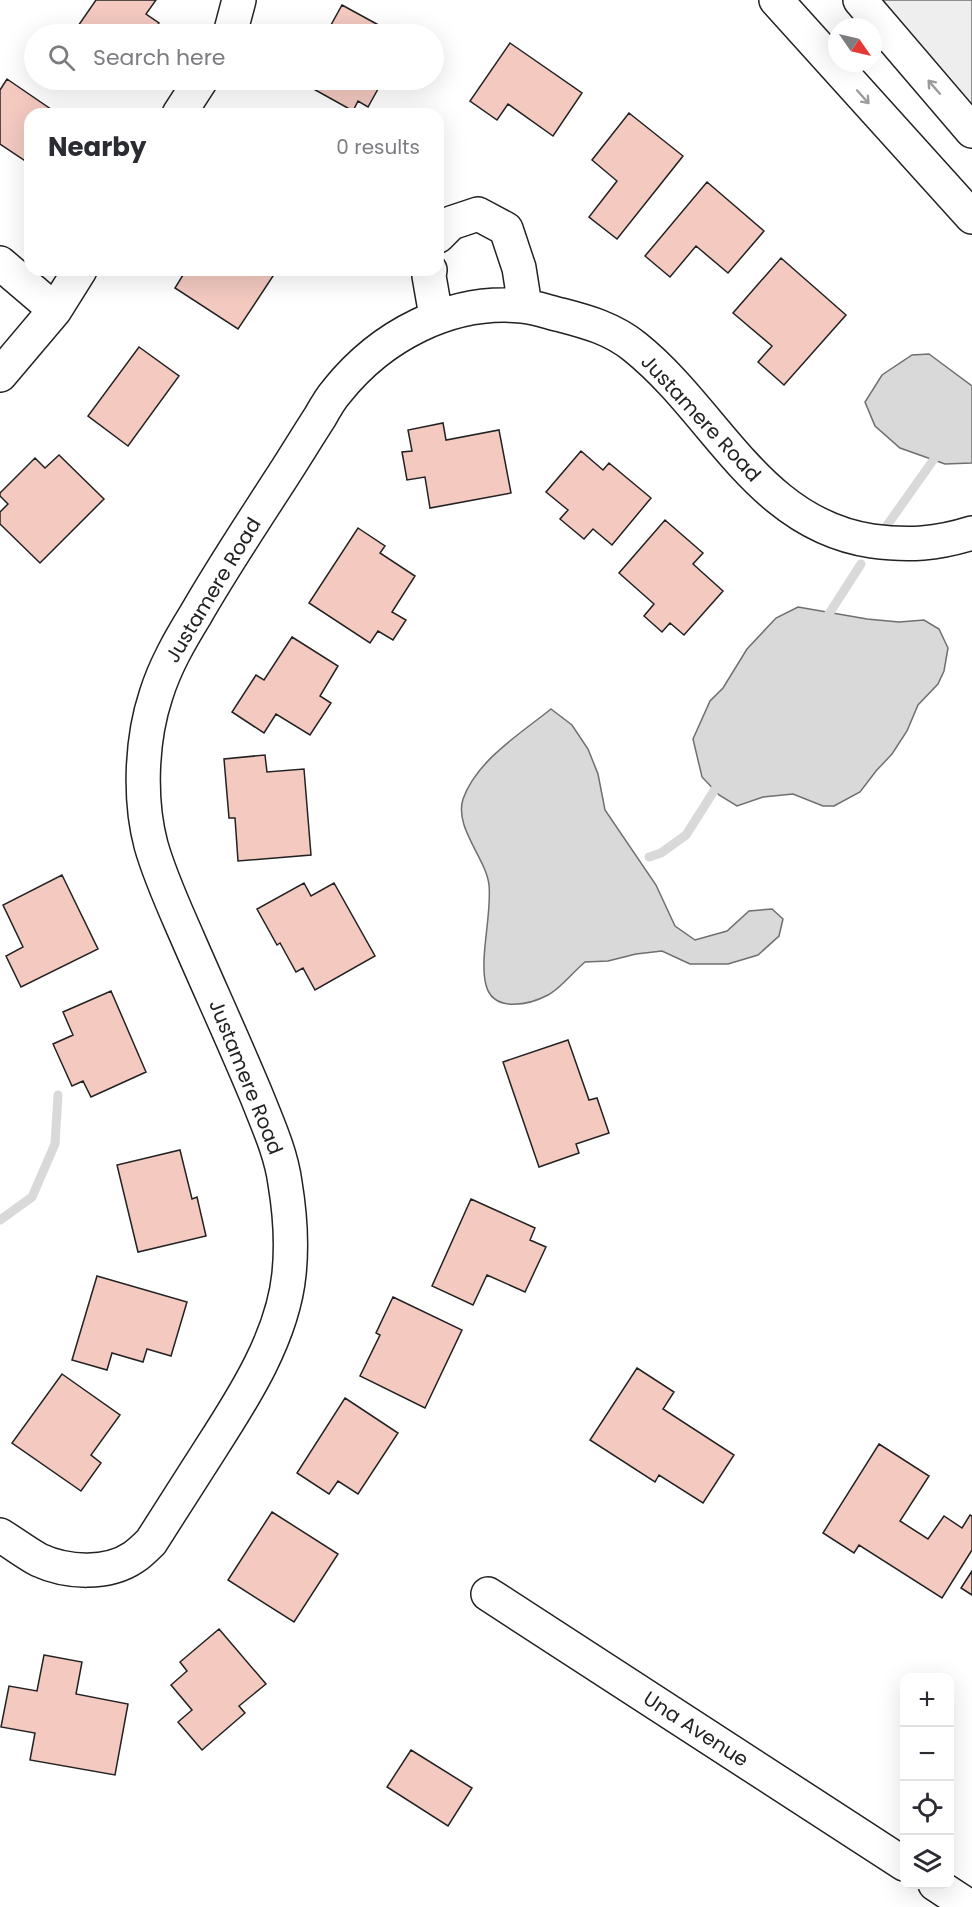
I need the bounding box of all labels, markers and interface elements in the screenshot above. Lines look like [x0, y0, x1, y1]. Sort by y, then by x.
north arrow [828, 18, 882, 72]
search box [24, 24, 444, 90]
icon: search [45, 41, 78, 74]
text: Search here [93, 42, 226, 73]
one-way arrow [927, 80, 941, 95]
one-way arrow [856, 89, 870, 104]
text: Nearby [48, 129, 146, 165]
text: 0 results [336, 133, 420, 161]
street label: Justamere Road [635, 348, 767, 488]
street label: Justamere Road [159, 512, 267, 668]
street label: Justamere Road [202, 995, 290, 1159]
map controls [900, 1673, 954, 1889]
button: + [900, 1673, 954, 1727]
street label: Una Avenue [638, 1685, 754, 1773]
button: − [900, 1727, 954, 1781]
button: locate [900, 1781, 954, 1835]
button: layers [900, 1835, 954, 1889]

